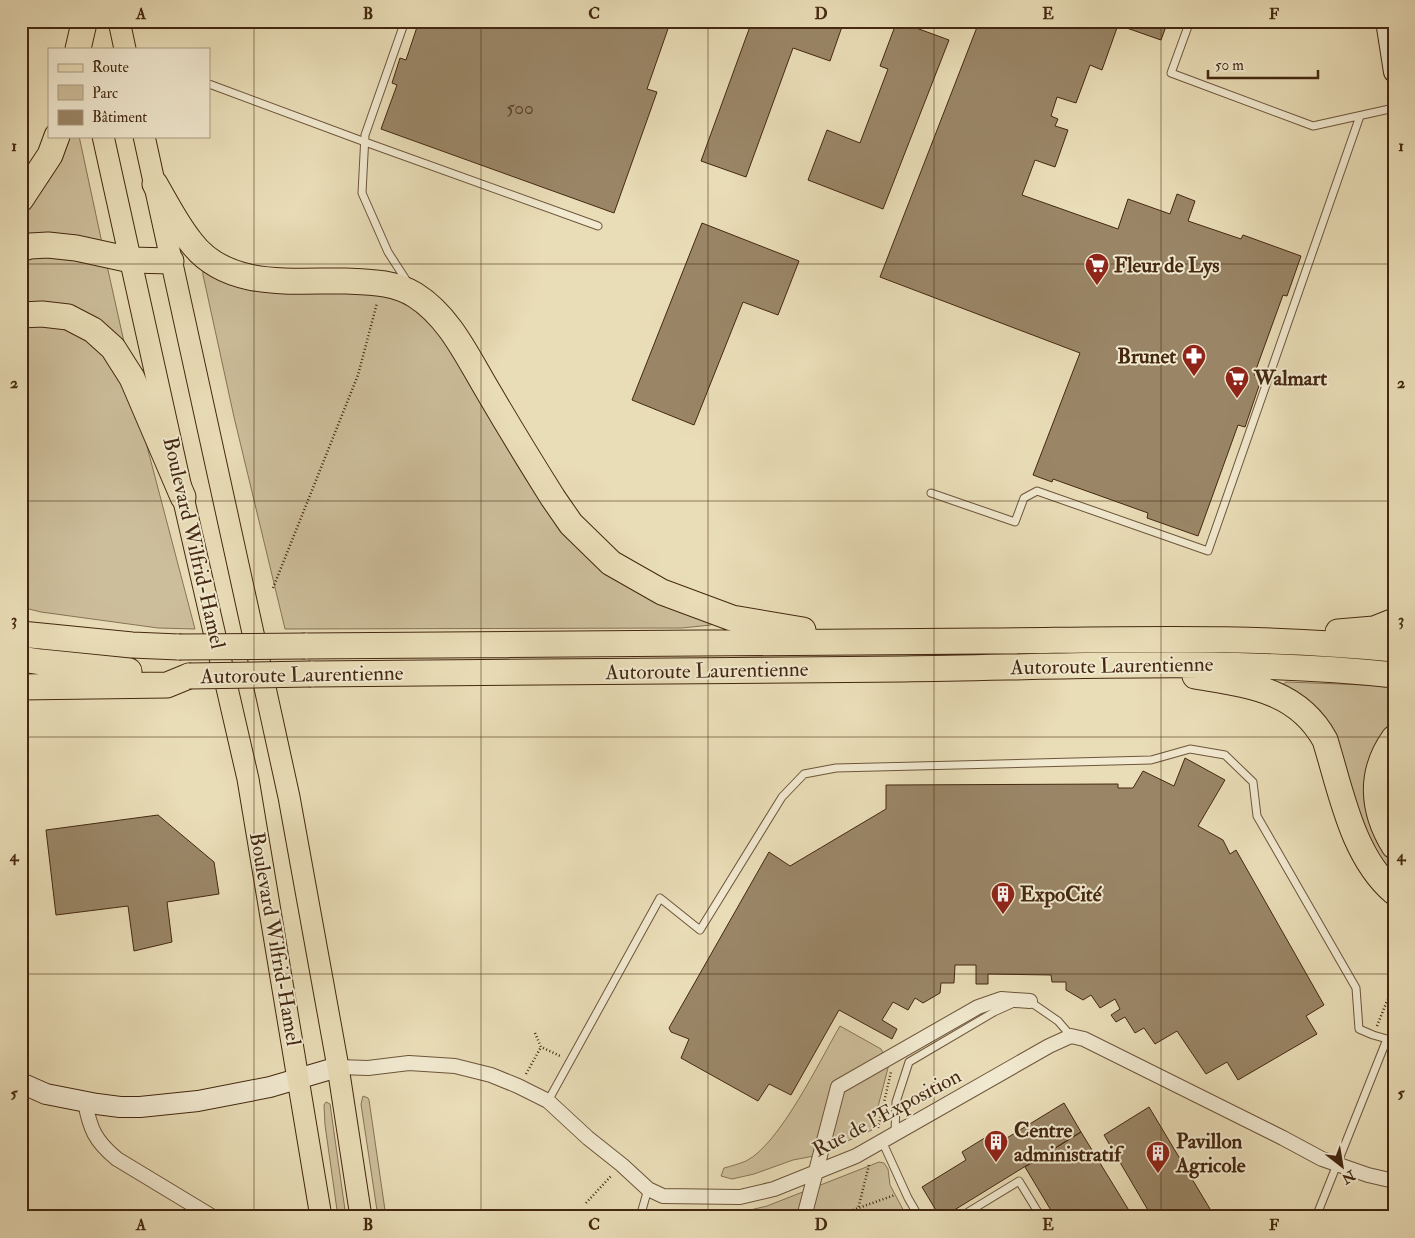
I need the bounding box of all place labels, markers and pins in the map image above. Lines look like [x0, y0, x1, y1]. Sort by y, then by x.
supermarket icon: Fleur de Lys [1084, 252, 1110, 286]
place label: Fleur de Lys [1114, 252, 1219, 279]
place label: Brunet [1117, 343, 1176, 370]
pharmacy icon: Brunet [1181, 343, 1207, 377]
supermarket icon: Walmart [1224, 365, 1250, 399]
place label: Walmart [1253, 365, 1327, 392]
building icon: ExpoCité [990, 881, 1016, 915]
place label: ExpoCité [1020, 881, 1103, 908]
place label: Centre administratif [1014, 1117, 1124, 1168]
place label: Pavillon Agricole [1175, 1128, 1246, 1179]
building icon: Centre administratif [983, 1129, 1009, 1163]
building icon: Pavillon Agricole [1145, 1140, 1171, 1174]

